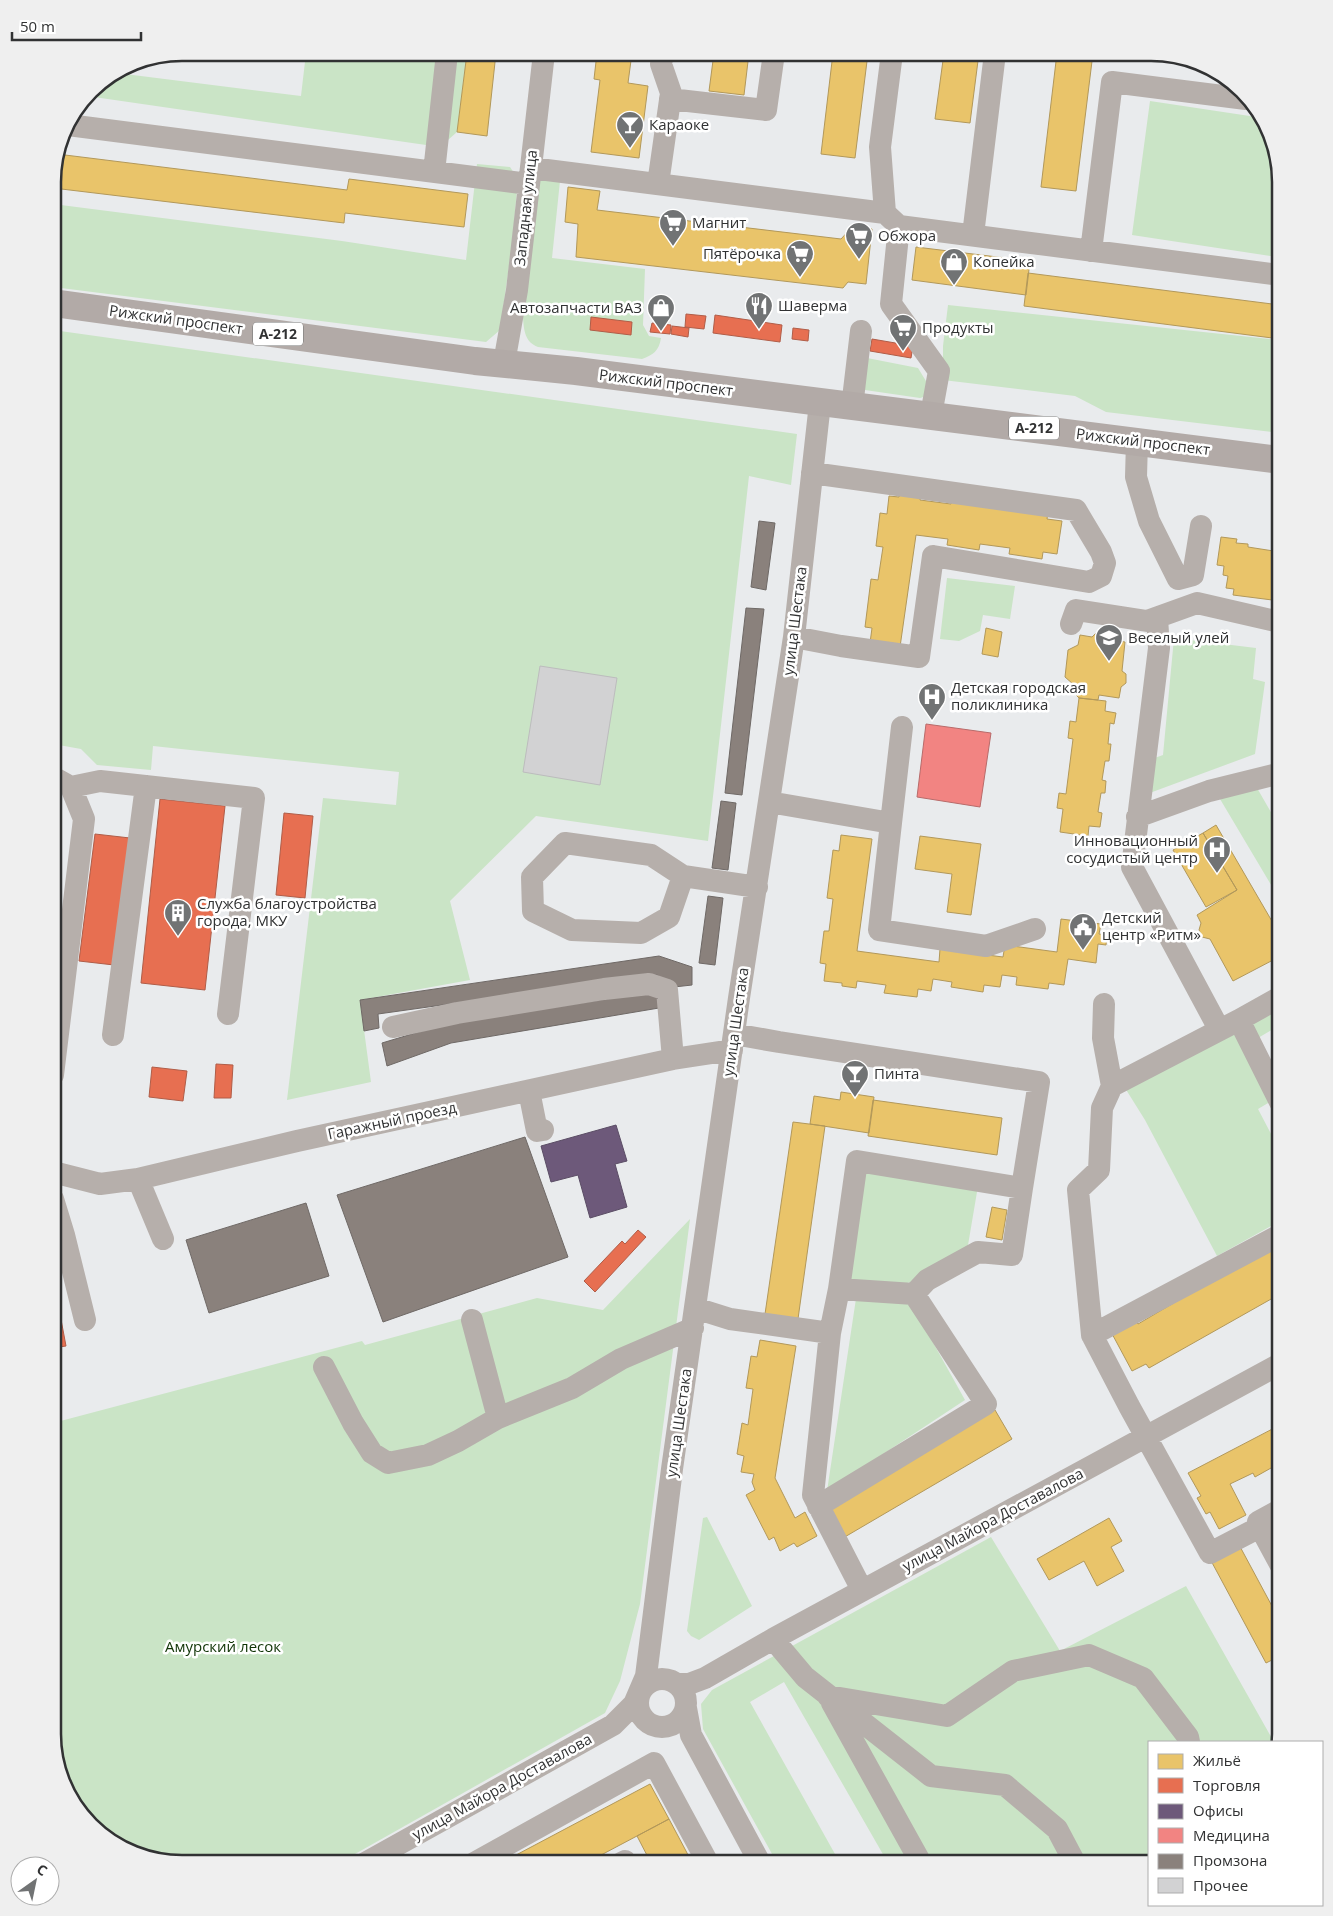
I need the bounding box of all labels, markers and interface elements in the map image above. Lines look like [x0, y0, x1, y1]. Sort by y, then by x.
scale bar [12, 10, 141, 42]
text: 50 m [20, 16, 55, 36]
bar icon: Караоке [615, 110, 645, 149]
place label: Караоке [649, 114, 709, 134]
street label: Западная улица [509, 149, 541, 267]
supermarket icon: Магнит [658, 208, 688, 247]
place label: Магнит [692, 212, 746, 232]
supermarket icon: Обжора [844, 221, 874, 260]
place label: Обжора [878, 225, 936, 245]
supermarket icon: Пятёрочка [785, 239, 815, 278]
place label: Пятёрочка [703, 243, 781, 263]
shop icon: Копейка [939, 247, 969, 286]
place label: Копейка [973, 251, 1035, 271]
restaurant icon: Шаверма [744, 291, 774, 330]
shop icon: Автозапчасти ВАЗ [646, 293, 676, 332]
place label: Шаверма [778, 295, 847, 315]
place label: Автозапчасти ВАЗ [510, 297, 642, 317]
street label: Рижский проспект [108, 300, 244, 338]
supermarket icon: Продукты [888, 313, 918, 352]
place label: Продукты [922, 317, 994, 337]
road number: А-212 [253, 322, 303, 346]
street label: Рижский проспект [598, 364, 734, 400]
road number: А-212 [1009, 416, 1059, 439]
street label: Рижский проспект [1075, 423, 1211, 459]
street label: улица Шестака [777, 565, 811, 677]
school or university icon: Веселый улей [1094, 623, 1124, 662]
place label: Веселый улей [1128, 627, 1229, 647]
place label: Детская городская поликлиника [951, 677, 1086, 714]
hospital icon: Детская городская поликлиника [917, 682, 947, 721]
place label: Инновационный сосудистый центр [1066, 830, 1198, 867]
hospital icon: Инновационный сосудистый центр [1202, 835, 1232, 874]
place label: Служба благоустройства города, МКУ [197, 893, 377, 930]
building icon: Служба благоустройства города, МКУ [163, 898, 193, 937]
place label: Детский центр «Ритм» [1102, 907, 1201, 944]
public building icon: Детский центр «Ритм» [1068, 912, 1098, 951]
street label: улица Шестака [717, 966, 753, 1078]
bar icon: Пинта [840, 1059, 870, 1098]
place label: Пинта [874, 1063, 919, 1083]
street label: Гаражный проезд [326, 1097, 458, 1143]
street label: улица Шестака [660, 1367, 696, 1479]
street label: улица Майора Доставалова [898, 1463, 1087, 1575]
park label: Амурский лесок [165, 1636, 281, 1656]
street label: улица Майора Доставалова [408, 1728, 595, 1844]
legend [1148, 1741, 1323, 1906]
text: Жильё [1193, 1750, 1241, 1770]
text: Торговля [1193, 1775, 1260, 1795]
text: Офисы [1193, 1800, 1244, 1820]
text: Медицина [1193, 1825, 1270, 1845]
text: Промзона [1193, 1850, 1267, 1870]
north arrow [10, 1856, 60, 1906]
text: С [33, 1859, 51, 1880]
text: Прочее [1193, 1875, 1248, 1895]

